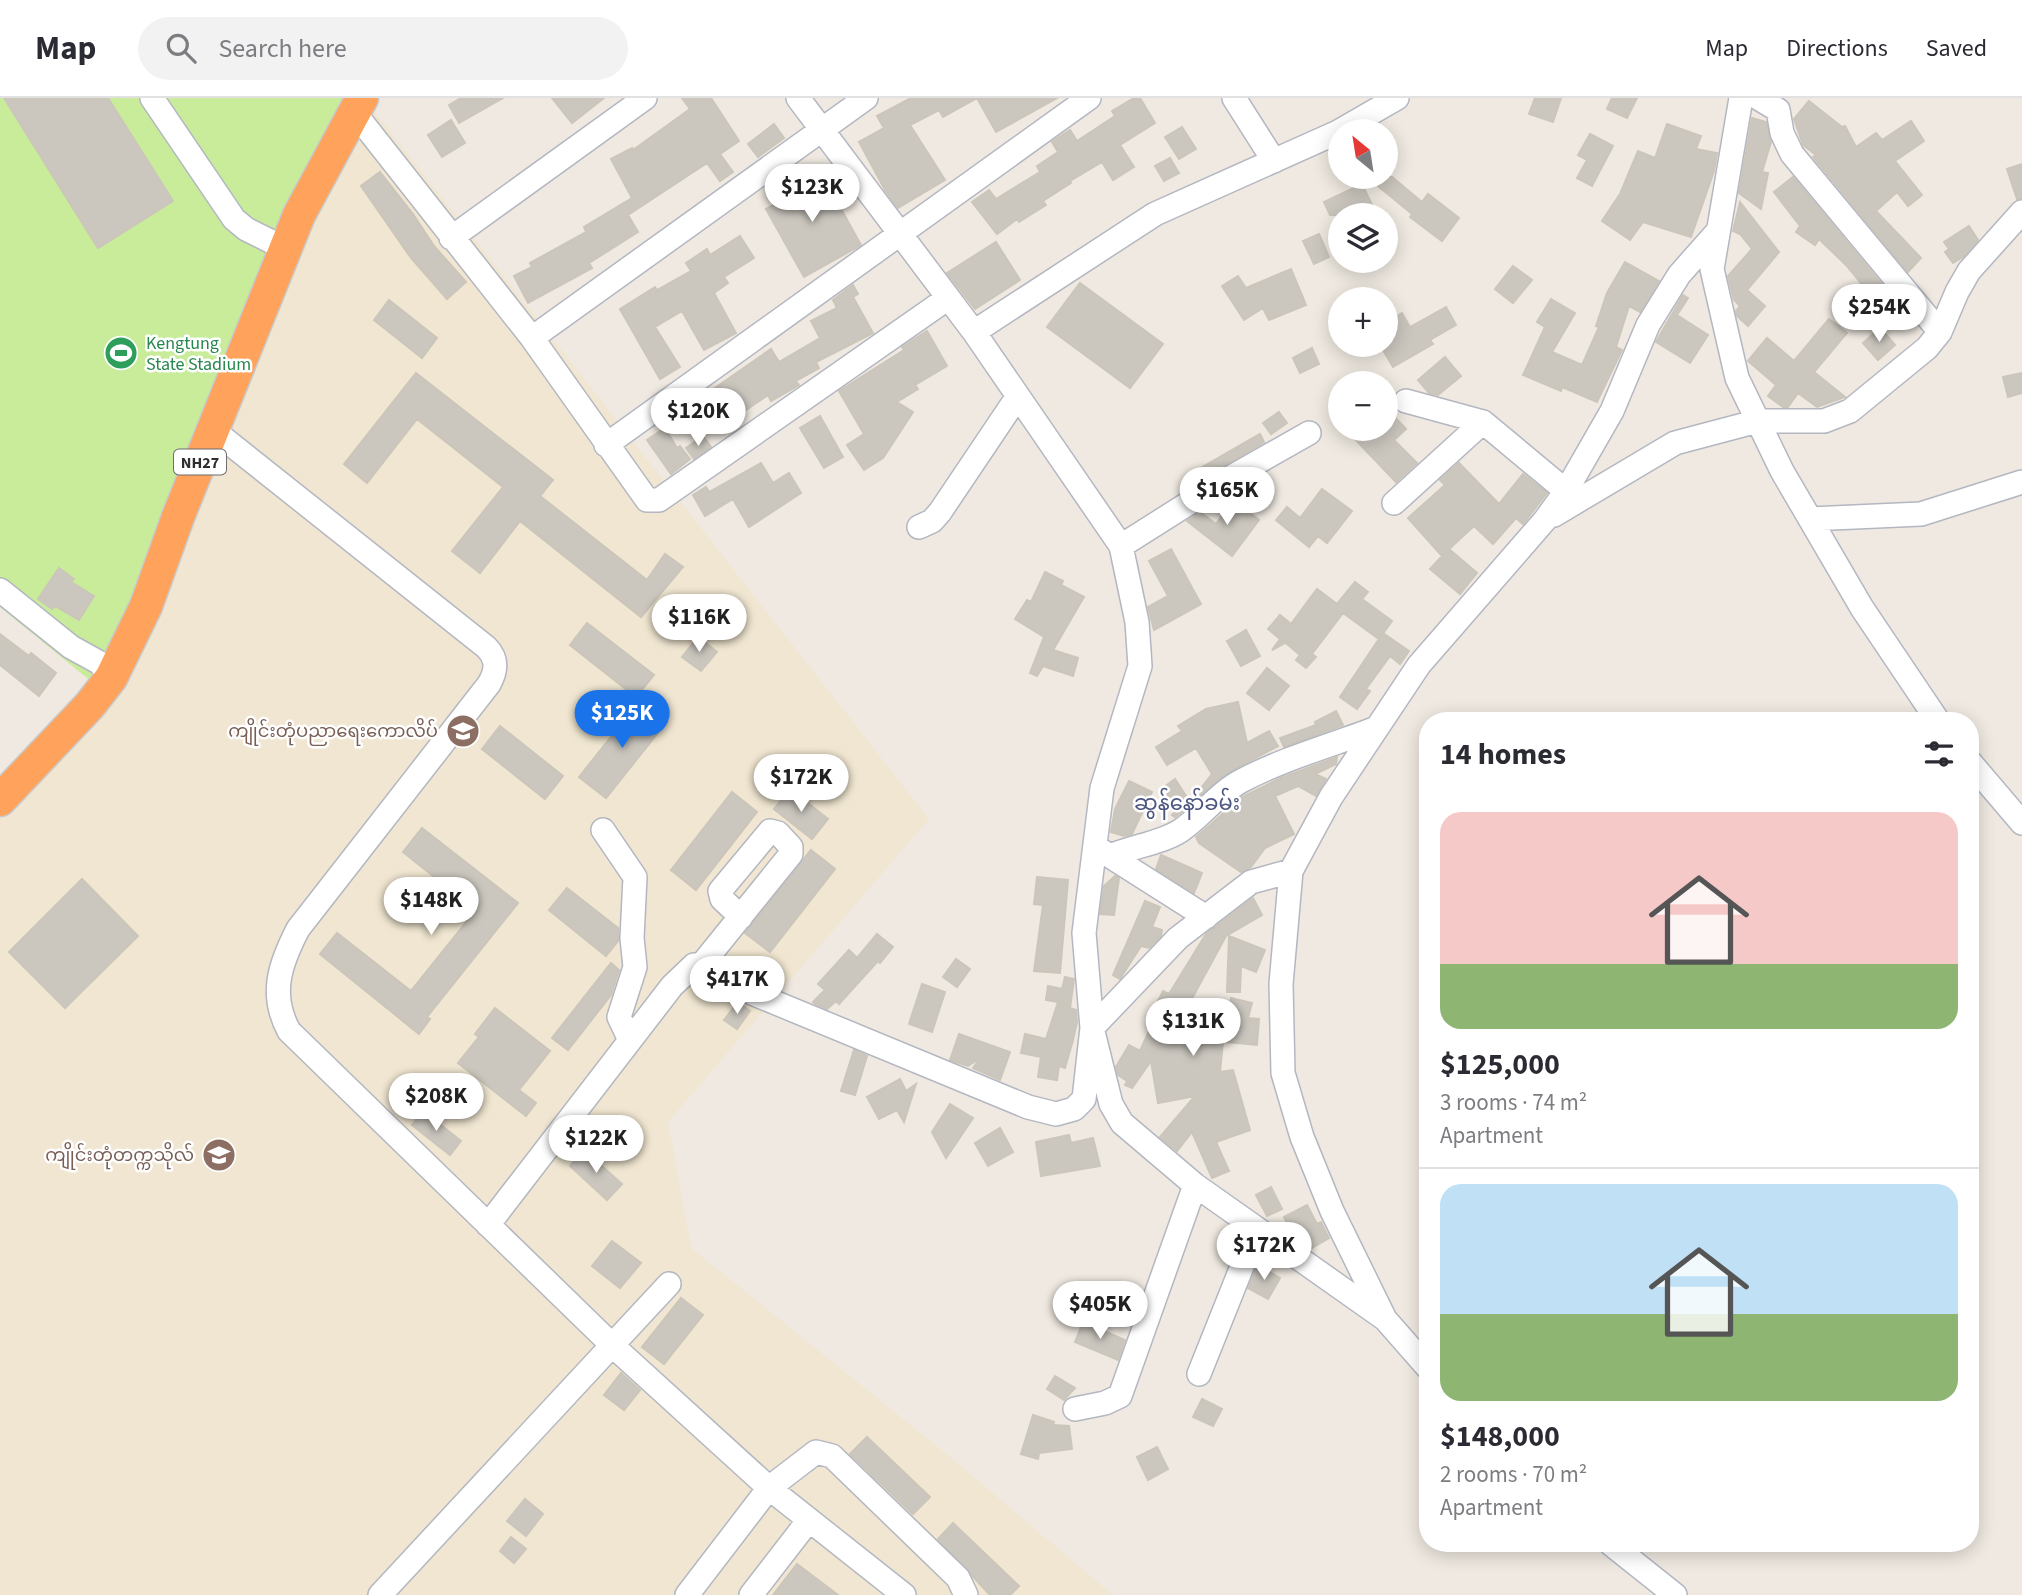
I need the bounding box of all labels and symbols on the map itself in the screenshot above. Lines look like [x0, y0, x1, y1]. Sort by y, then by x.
north arrow [1328, 119, 1398, 189]
pin: $123K [763, 164, 861, 224]
pin: $254K [1830, 285, 1928, 344]
place label: Kengtung State Stadium [146, 331, 251, 377]
sports icon: Kengtung State Stadium [102, 334, 140, 372]
pin: $120K [649, 388, 747, 448]
road number: NH27 [174, 450, 226, 474]
pin: $165K [1178, 468, 1276, 527]
pin: $116K [650, 594, 748, 654]
pin: $125K [573, 690, 671, 750]
school or university icon: ကျိုင်းတုံပညာရေးကောလိပ် [444, 712, 482, 750]
place label: ကျိုင်းတုံပညာရေးကောလိပ် [228, 717, 438, 746]
pin: $172K [752, 754, 850, 814]
district label: ဆွန်နော်ခမ်း [1134, 787, 1240, 820]
pin: $148K [382, 878, 480, 937]
pin: $417K [688, 956, 786, 1016]
pin: $131K [1144, 998, 1242, 1058]
pin: $208K [387, 1074, 485, 1133]
pin: $122K [547, 1116, 645, 1175]
school or university icon: ကျိုင်းတုံတက္ကသိုလ် [200, 1136, 238, 1174]
place label: ကျိုင်းတုံတက္ကသိုလ် [45, 1141, 194, 1170]
pin: $172K [1215, 1222, 1313, 1282]
pin: $405K [1051, 1282, 1149, 1341]

